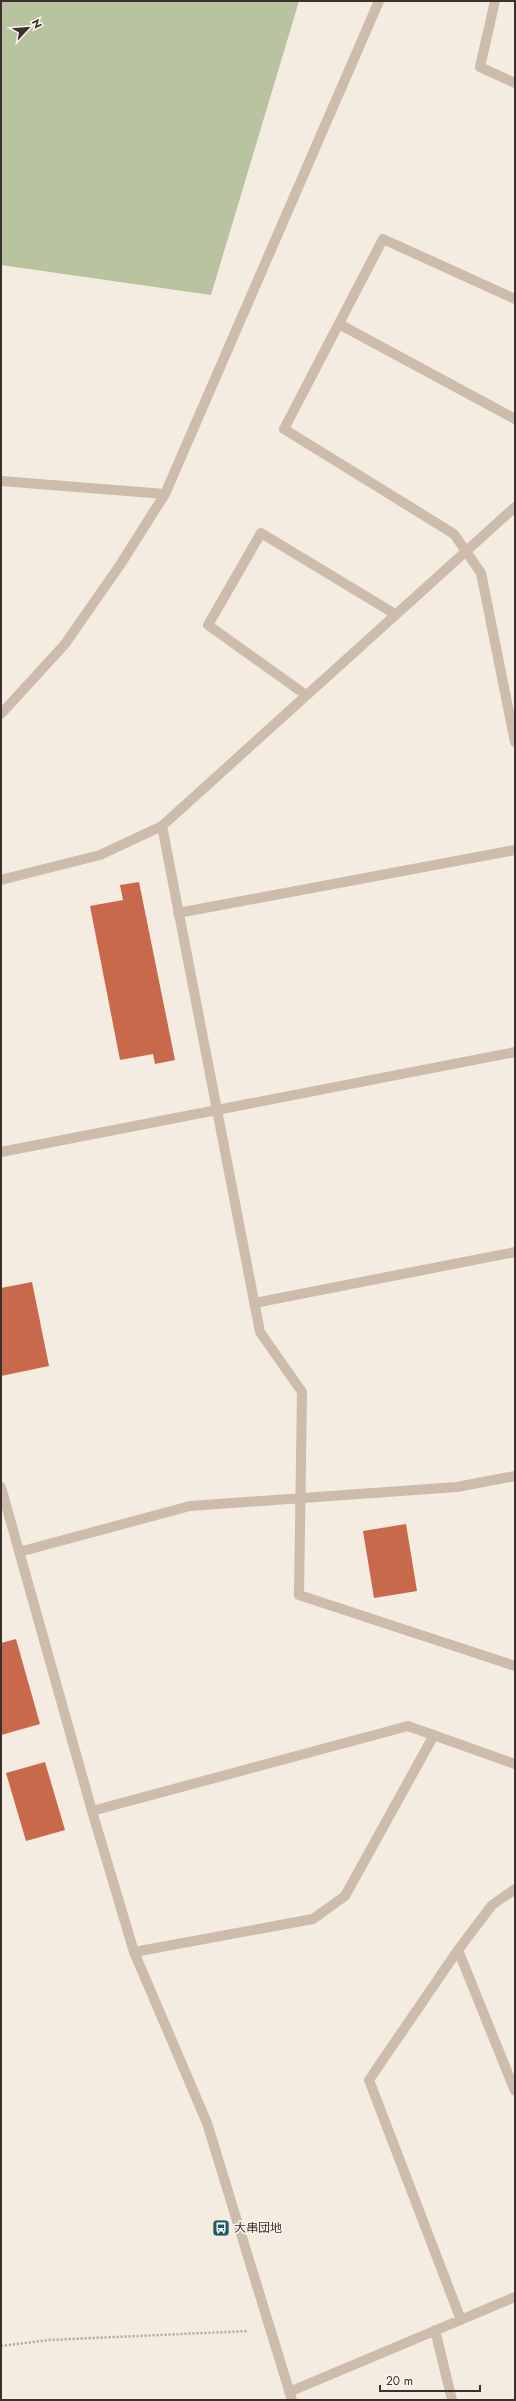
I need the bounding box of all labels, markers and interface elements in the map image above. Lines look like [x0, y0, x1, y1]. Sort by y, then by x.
north arrow [8, 8, 48, 48]
text: N [28, 16, 46, 31]
bus stop icon: 大串団地 [211, 2218, 231, 2238]
place label: 大串団地 [234, 2219, 282, 2237]
scale bar [380, 2367, 480, 2393]
text: 20 m [386, 2372, 413, 2390]

